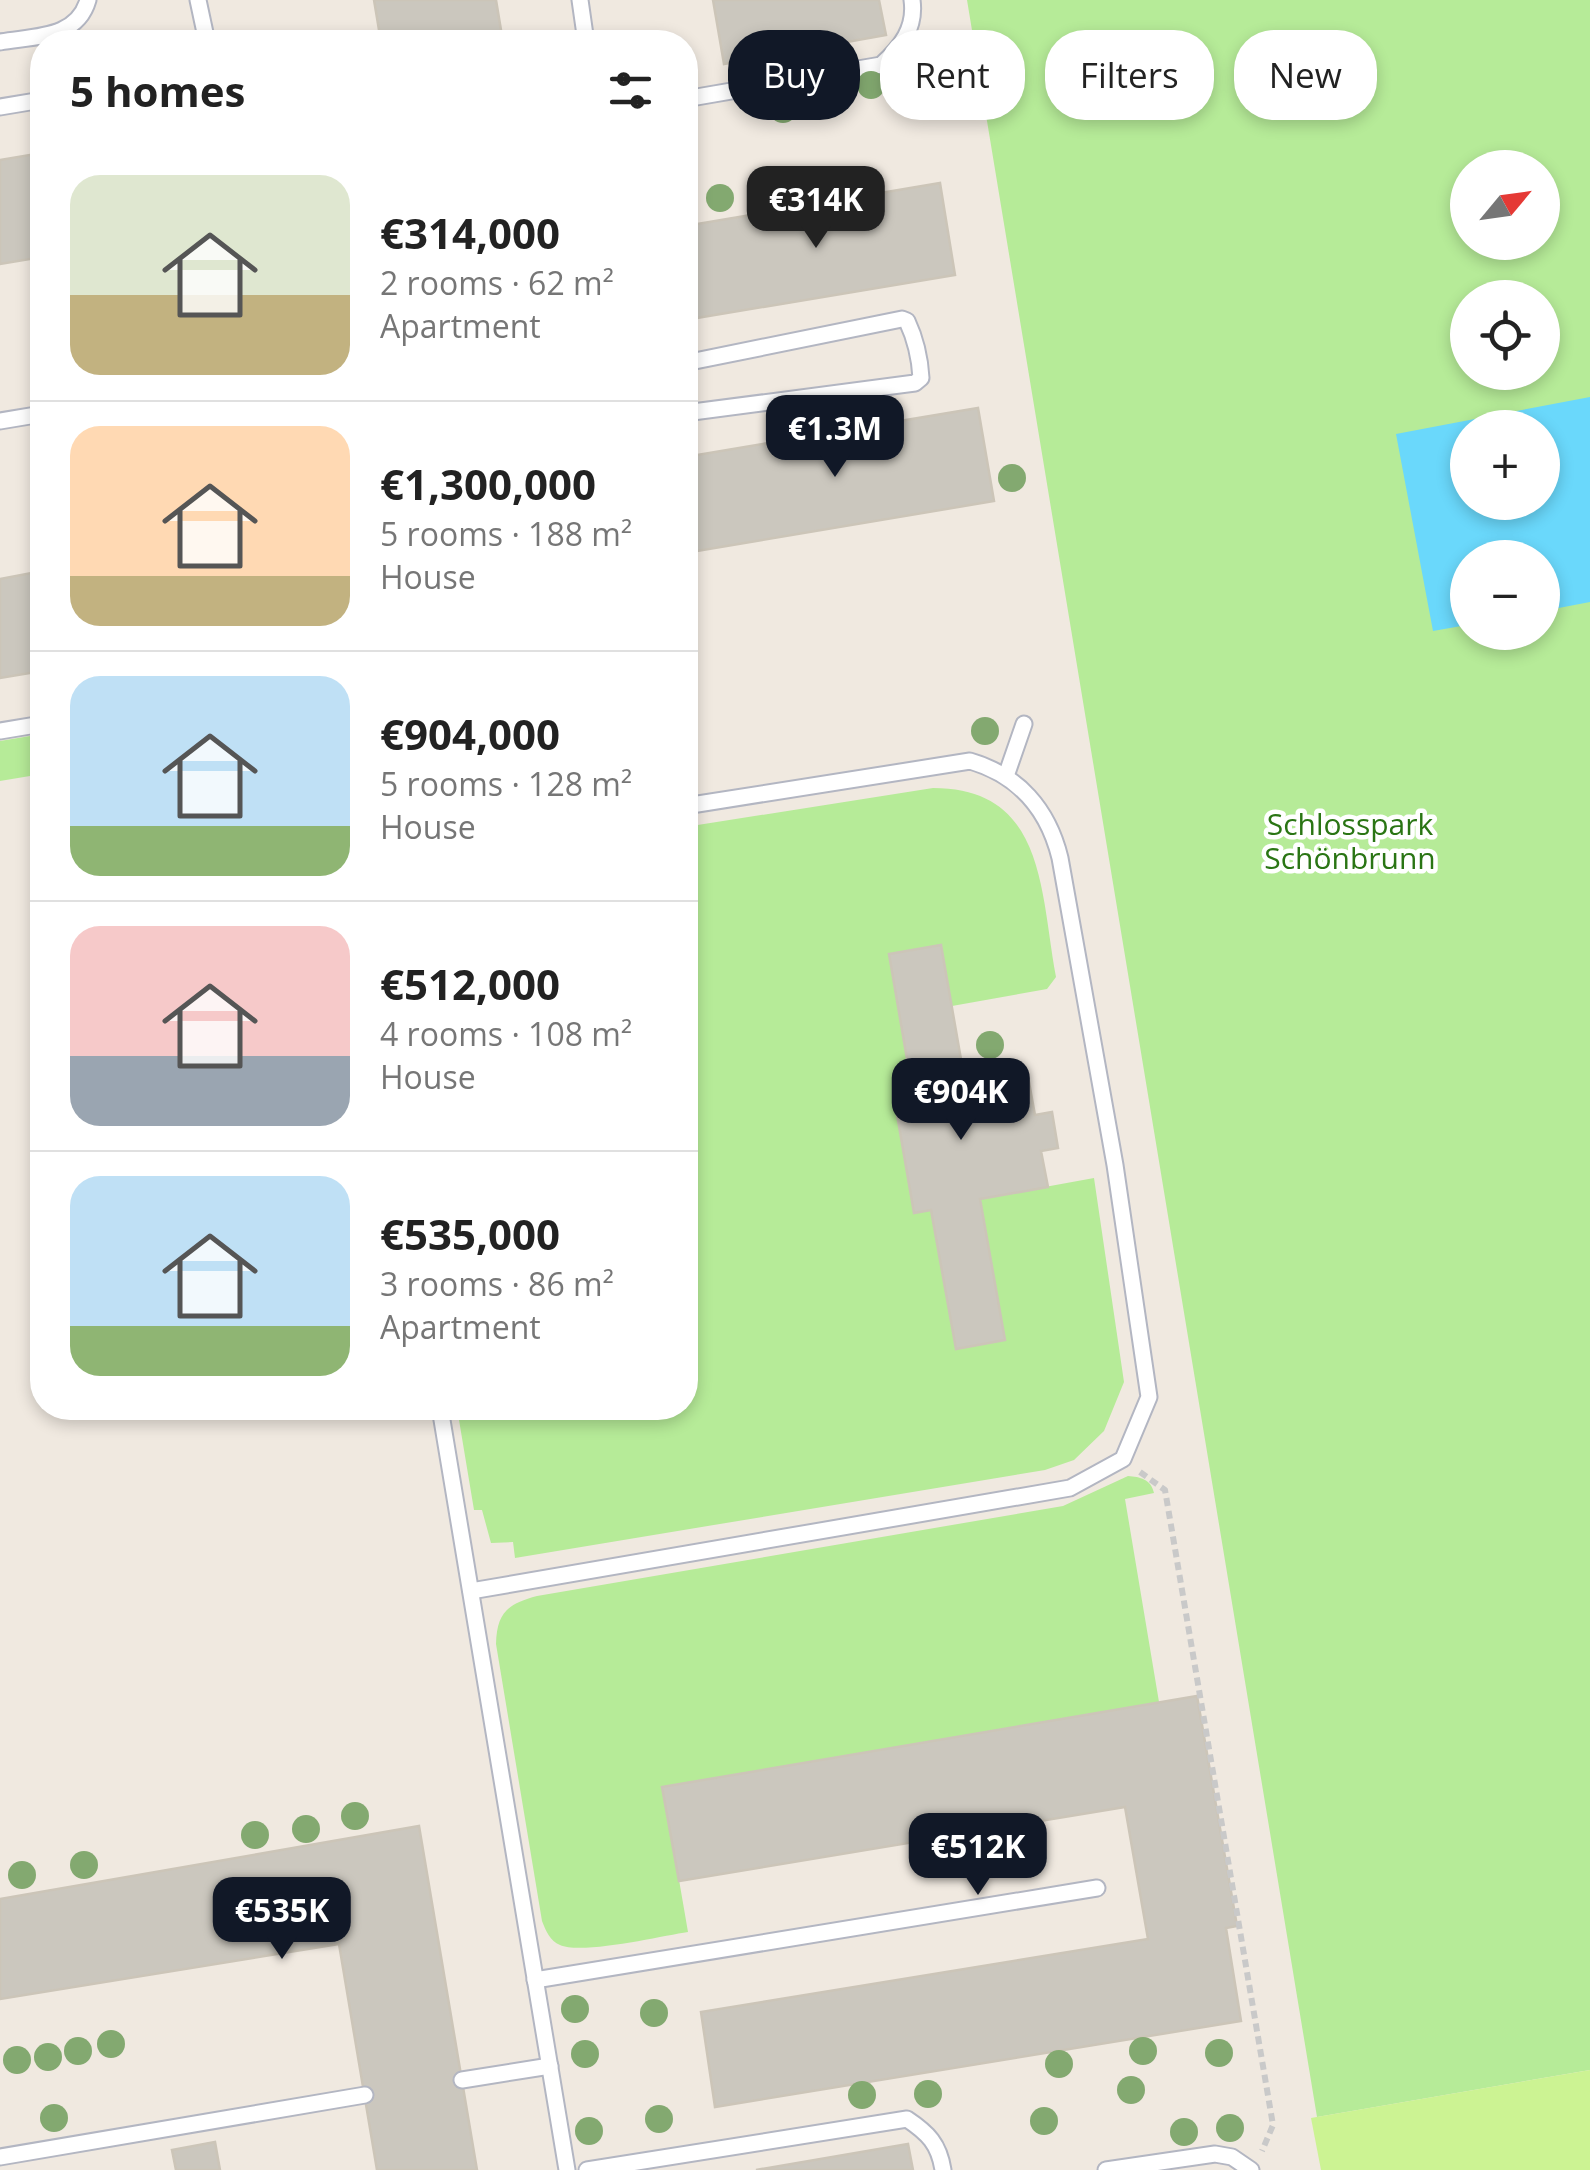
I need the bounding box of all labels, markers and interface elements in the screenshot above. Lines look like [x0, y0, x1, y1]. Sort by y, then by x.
chip: Buy [728, 30, 860, 120]
chip: Rent [880, 30, 1025, 120]
chip: Filters [1045, 30, 1214, 120]
chip: New [1234, 30, 1377, 120]
text: 5 homes [70, 62, 245, 119]
icon: filters [603, 63, 658, 118]
north arrow [1450, 150, 1560, 260]
map controls [1450, 150, 1560, 650]
pin: €314K [746, 166, 886, 251]
text: €314K [769, 177, 863, 220]
text: €314,000 [380, 204, 560, 261]
icon: home [150, 215, 270, 335]
text: 2 rooms · 62 m² [380, 261, 614, 304]
button: locate [1450, 280, 1560, 390]
text: Apartment [380, 304, 541, 347]
pin: €1.3M [765, 395, 905, 480]
text: €1.3M [788, 406, 882, 449]
button: + [1450, 410, 1560, 520]
text: €1,300,000 [380, 455, 596, 512]
icon: home [150, 466, 270, 586]
text: 5 rooms · 188 m² [380, 512, 632, 555]
button: − [1450, 540, 1560, 650]
text: House [380, 555, 476, 598]
text: €904,000 [380, 705, 560, 762]
icon: home [150, 716, 270, 836]
text: 5 rooms · 128 m² [380, 762, 632, 805]
park label: Schlosspark Schönbrunn [1264, 803, 1436, 878]
text: House [380, 805, 476, 848]
text: €512,000 [380, 955, 560, 1012]
icon: home [150, 966, 270, 1086]
text: 4 rooms · 108 m² [380, 1012, 632, 1055]
text: House [380, 1055, 476, 1098]
pin: €904K [891, 1058, 1031, 1143]
text: €904K [914, 1069, 1008, 1112]
text: €535,000 [380, 1205, 560, 1262]
icon: home [150, 1216, 270, 1336]
text: 3 rooms · 86 m² [380, 1262, 614, 1305]
text: Apartment [380, 1305, 541, 1348]
pin: €512K [908, 1813, 1048, 1898]
text: €512K [931, 1824, 1025, 1867]
pin: €535K [212, 1877, 352, 1962]
text: €535K [235, 1888, 329, 1931]

